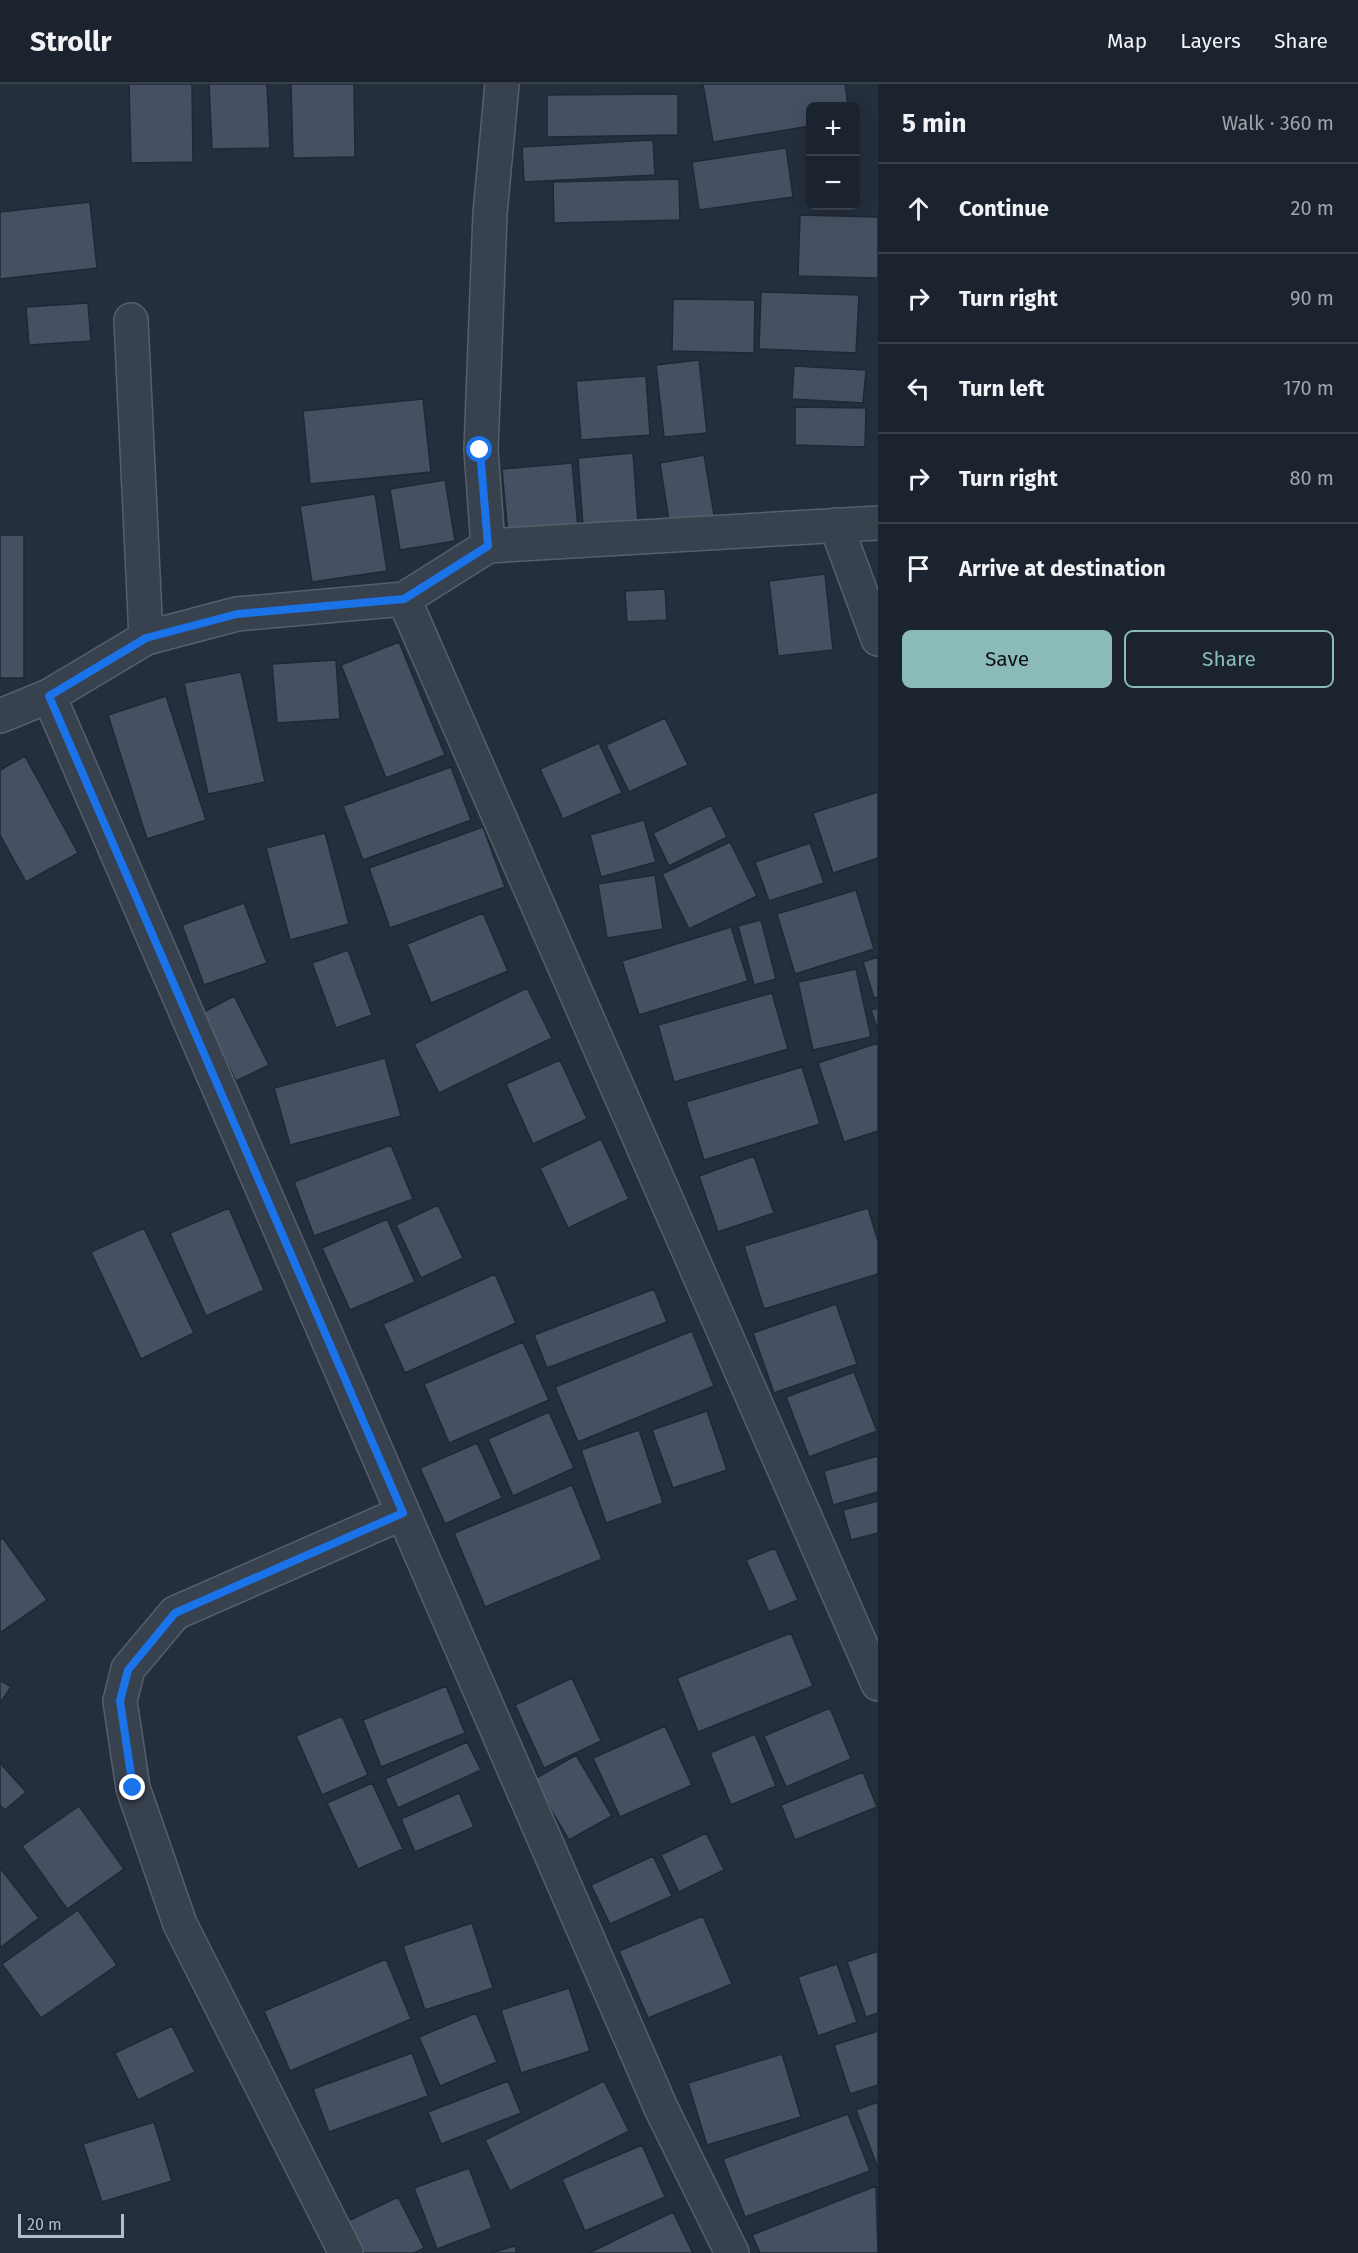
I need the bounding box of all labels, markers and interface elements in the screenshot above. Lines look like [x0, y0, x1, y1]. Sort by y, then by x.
text: Strollr [30, 25, 111, 58]
text: Map [1107, 28, 1147, 54]
text: Layers [1180, 28, 1241, 54]
text: Share [1274, 28, 1328, 54]
map controls [806, 102, 860, 210]
button: + [806, 102, 860, 156]
text: 5 min [902, 108, 966, 139]
text: Walk · 360 m [1222, 111, 1334, 135]
button: − [806, 156, 860, 210]
icon: ahead [902, 192, 935, 225]
text: Continue [959, 195, 1049, 222]
text: 20 m [1291, 196, 1334, 220]
icon: right [902, 282, 935, 315]
text: Turn right [959, 285, 1058, 312]
text: 90 m [1290, 286, 1334, 310]
icon: left [902, 372, 935, 405]
text: Turn left [959, 375, 1044, 402]
text: 170 m [1283, 376, 1334, 400]
route start [466, 436, 492, 462]
icon: right [902, 462, 935, 495]
text: Turn right [959, 465, 1058, 492]
text: 80 m [1289, 466, 1334, 490]
icon: arrive [902, 552, 935, 585]
text: Arrive at destination [959, 555, 1166, 582]
button: Save [902, 630, 1112, 688]
button: Share [1124, 630, 1334, 688]
route end [119, 1774, 145, 1800]
scale bar [18, 2211, 124, 2238]
text: 20 m [27, 2215, 62, 2234]

